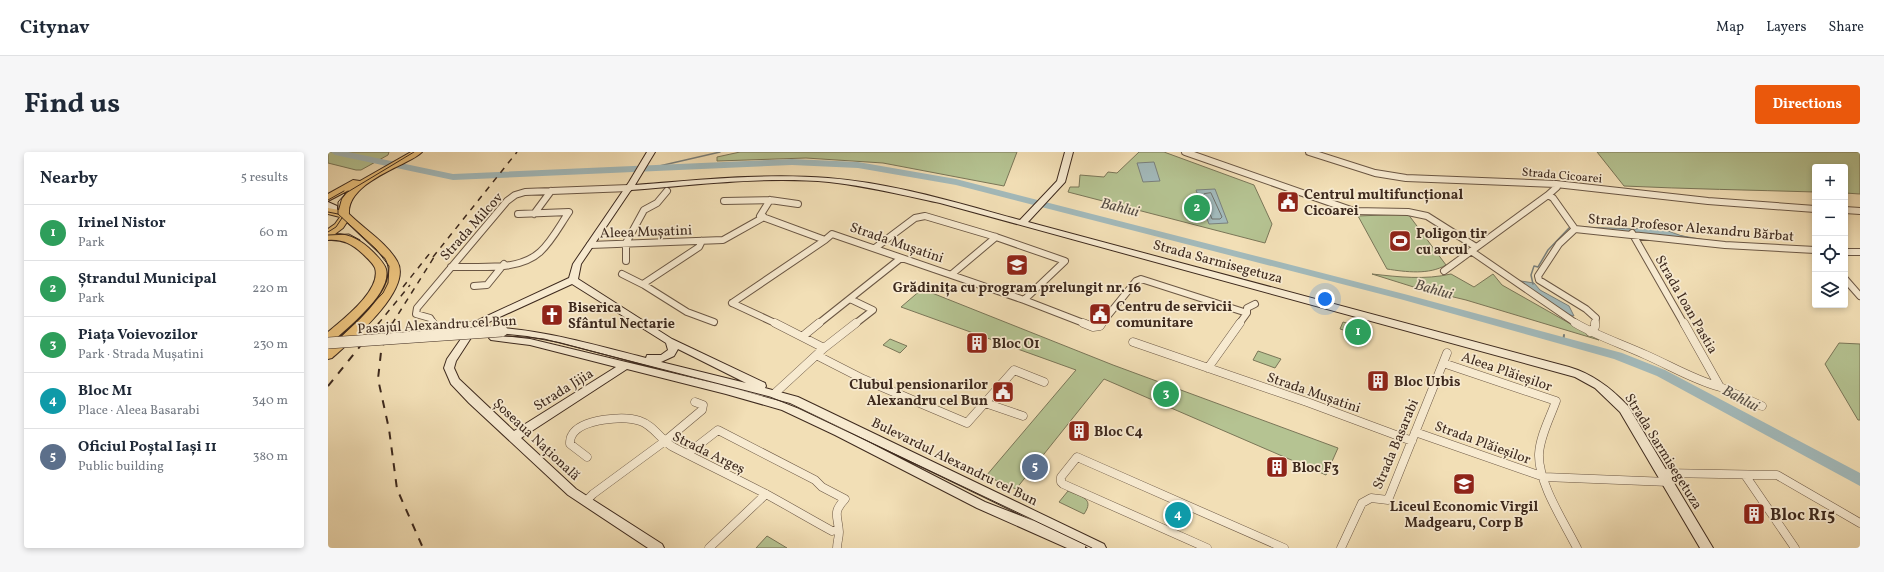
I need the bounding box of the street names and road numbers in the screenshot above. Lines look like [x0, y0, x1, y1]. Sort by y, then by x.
street label: Strada Cicoarei [1521, 165, 1603, 188]
street label: Strada Milcov [436, 188, 508, 265]
street label: Strada Profesor Alexandru Bărbat [1587, 210, 1795, 247]
street label: Strada Mușatini [847, 218, 946, 268]
street label: Aleea Mușatini [600, 221, 692, 244]
street label: Strada Sarmisegetuza [1151, 236, 1285, 289]
street label: Strada Ioan Pastia [1650, 252, 1722, 358]
street label: Pasajul Alexandru cel Bun [357, 312, 517, 339]
street label: Aleea Plăieșilor [1459, 348, 1555, 397]
street label: Strada Jijia [530, 364, 597, 416]
street label: Strada Mușatini [1264, 368, 1363, 418]
street label: Strada Sarmisegetuza [1619, 390, 1706, 513]
street label: Șoseaua Națională [488, 395, 584, 485]
street label: Strada Basarabi [1369, 396, 1424, 493]
street label: Bulevardul Alexandru cel Bun [868, 414, 1041, 511]
street label: Strada Plăieșilor [1432, 417, 1533, 470]
street label: Strada Argeș [669, 428, 748, 479]

